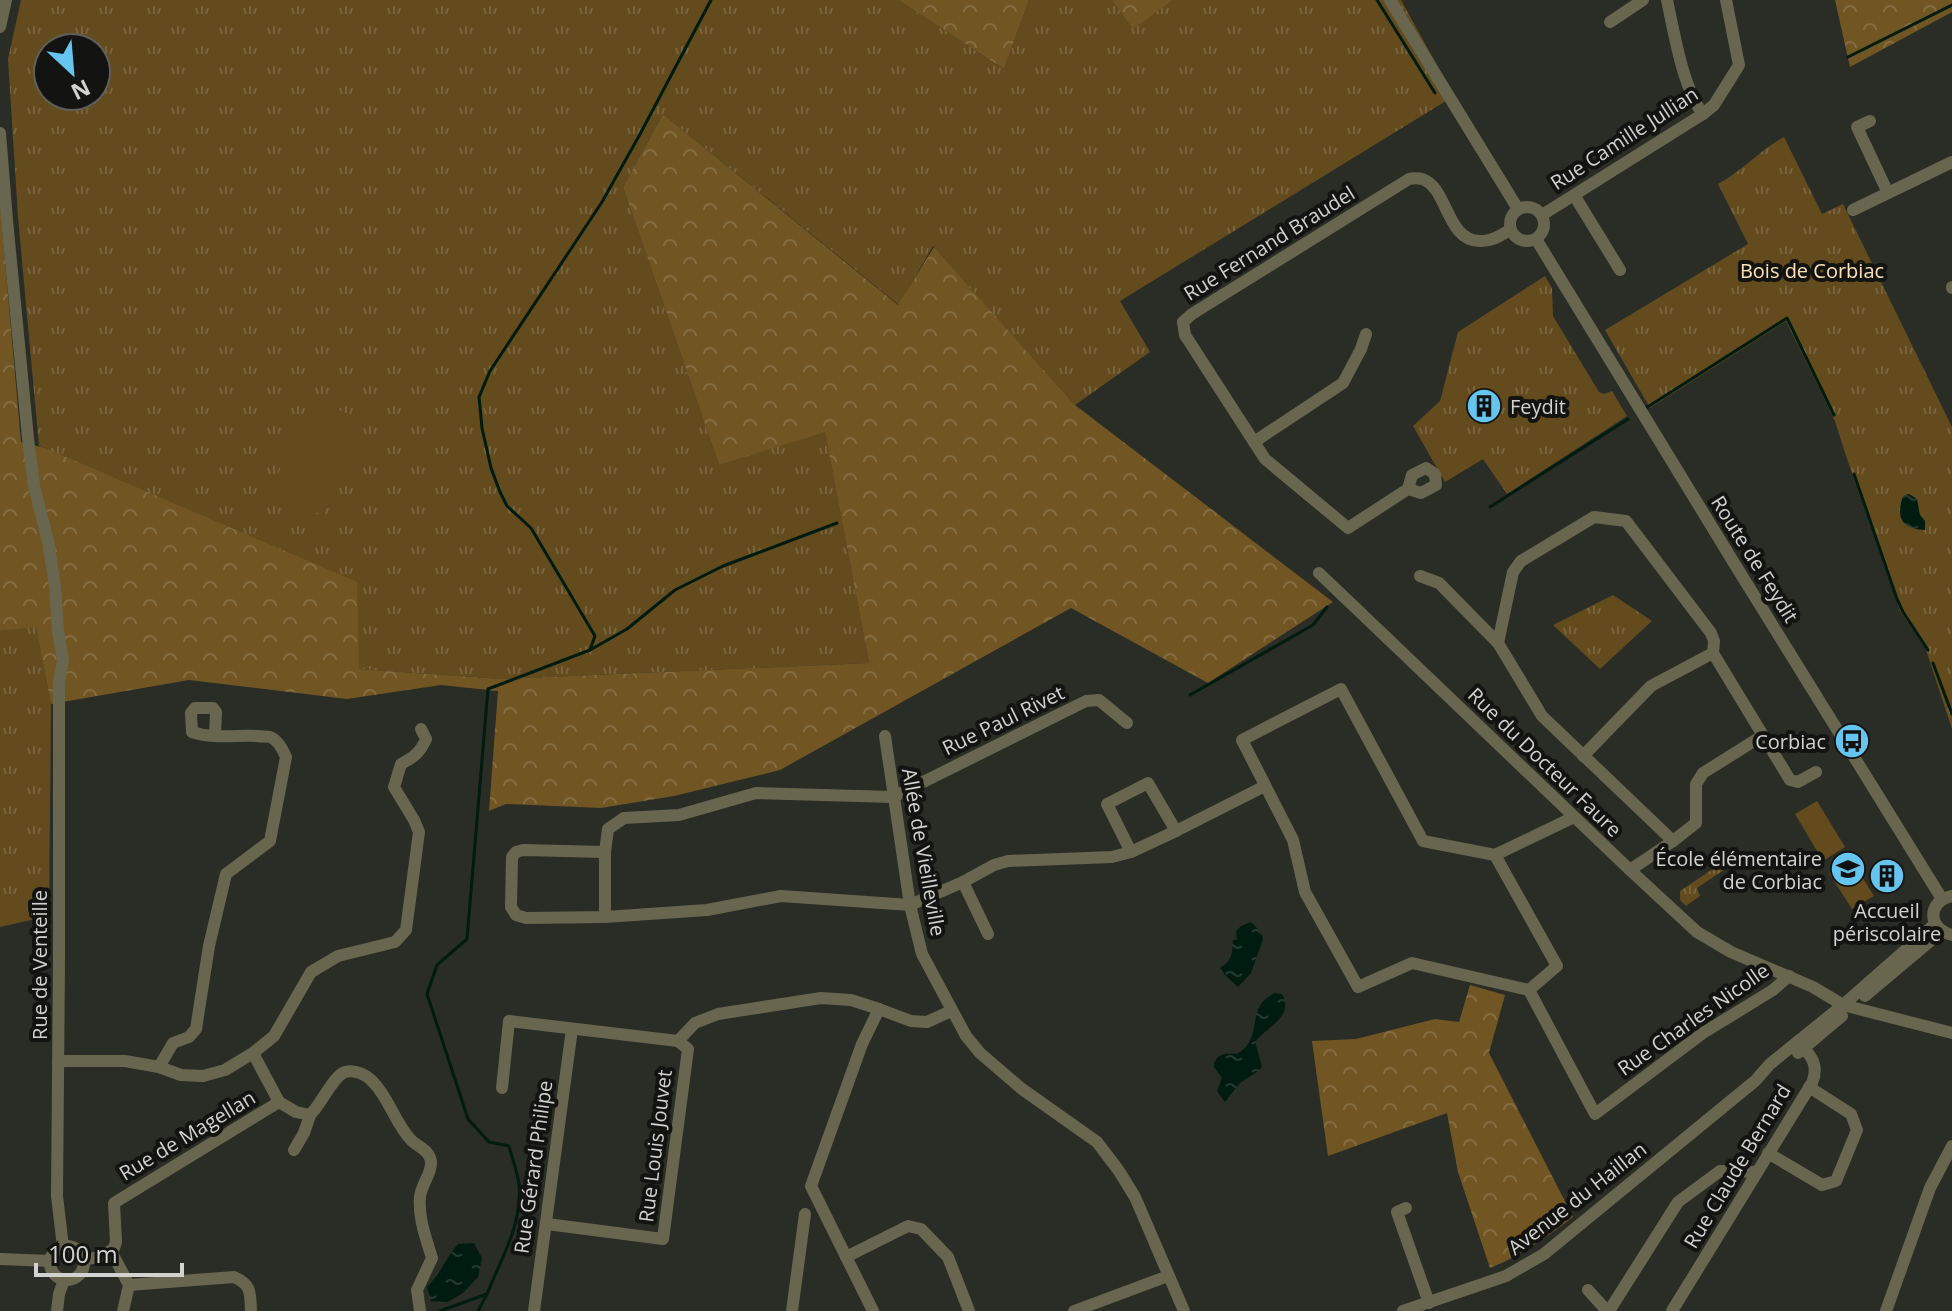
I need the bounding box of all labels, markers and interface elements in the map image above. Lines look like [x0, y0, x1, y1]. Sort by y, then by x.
north arrow [32, 32, 112, 112]
text: N [67, 73, 96, 108]
street label: Rue Camille Jullian [1545, 80, 1703, 196]
street label: Rue Fernand Braudel [1178, 179, 1360, 307]
park label: Bois de Corbiac [1740, 257, 1884, 284]
building icon: Feydit [1465, 387, 1503, 425]
place label: Feydit [1510, 393, 1566, 420]
street label: Route de Feydit [1705, 490, 1805, 628]
street label: Rue Paul Rivet [938, 679, 1068, 761]
street label: Rue du Docteur Faure [1462, 681, 1628, 843]
bus stop icon: Corbiac [1833, 722, 1871, 760]
place label: Corbiac [1755, 728, 1826, 755]
street label: Allée de Vieilleville [896, 766, 952, 938]
place label: École élémentaire de Corbiac [1656, 845, 1822, 895]
school or university icon: École élémentaire de Corbiac [1829, 850, 1867, 888]
building icon: Accueil périscolaire [1868, 857, 1906, 895]
street label: Rue de Venteille [26, 890, 53, 1040]
place label: Accueil périscolaire [1833, 897, 1941, 947]
street label: Rue Charles Nicolle [1612, 957, 1774, 1081]
street label: Rue Louis Jouvet [632, 1068, 678, 1224]
street label: Rue Gérard Philipe [507, 1079, 559, 1255]
street label: Rue Claude Bernard [1677, 1079, 1797, 1253]
street label: Rue de Magellan [114, 1084, 260, 1186]
street label: Avenue du Haillan [1502, 1135, 1652, 1261]
scale bar [36, 1227, 182, 1277]
text: 100 m [48, 1237, 118, 1270]

